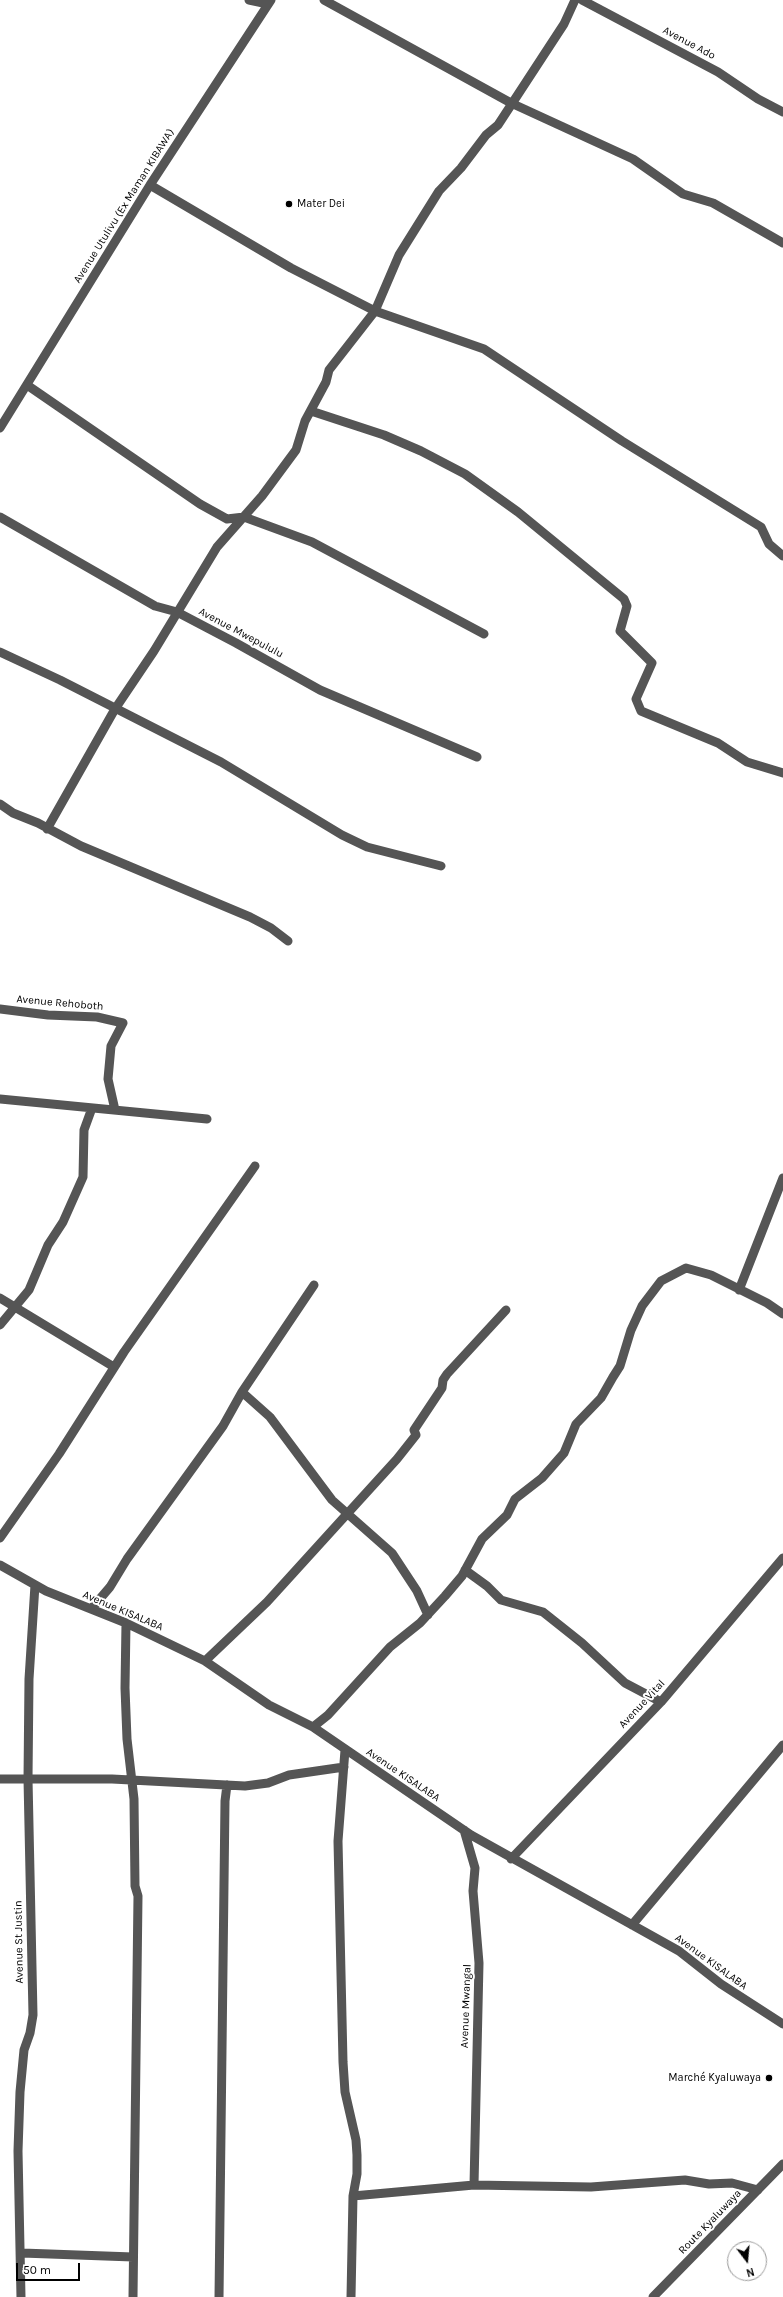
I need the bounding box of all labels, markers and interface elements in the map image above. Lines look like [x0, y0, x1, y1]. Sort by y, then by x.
street label: Avenue Ado [660, 24, 718, 62]
street label: Avenue Utulivu (Ex Maman KIBAWA) [71, 126, 177, 286]
place label: Mater Dei [297, 197, 345, 211]
marker: Mater Dei [284, 199, 294, 209]
street label: Avenue Mwepululu [196, 605, 286, 661]
street label: Avenue Rehoboth [16, 993, 104, 1013]
street label: Avenue KISALABA [81, 1588, 165, 1634]
street label: Avenue Vital [616, 1677, 668, 1731]
street label: Avenue KISALABA [364, 1745, 442, 1805]
street label: Avenue St Justin [12, 1900, 26, 1984]
street label: Avenue KISALABA [672, 1931, 750, 1993]
street label: Avenue Mwangal [458, 1964, 474, 2048]
place label: Marché Kyaluwaya [668, 2071, 761, 2085]
marker: Marché Kyaluwaya [764, 2073, 774, 2083]
street label: Route Kyaluwaya [676, 2187, 744, 2257]
north arrow [727, 2241, 767, 2281]
scale bar [18, 2255, 82, 2281]
text: 50 m [23, 2263, 51, 2277]
text: N [745, 2265, 756, 2279]

